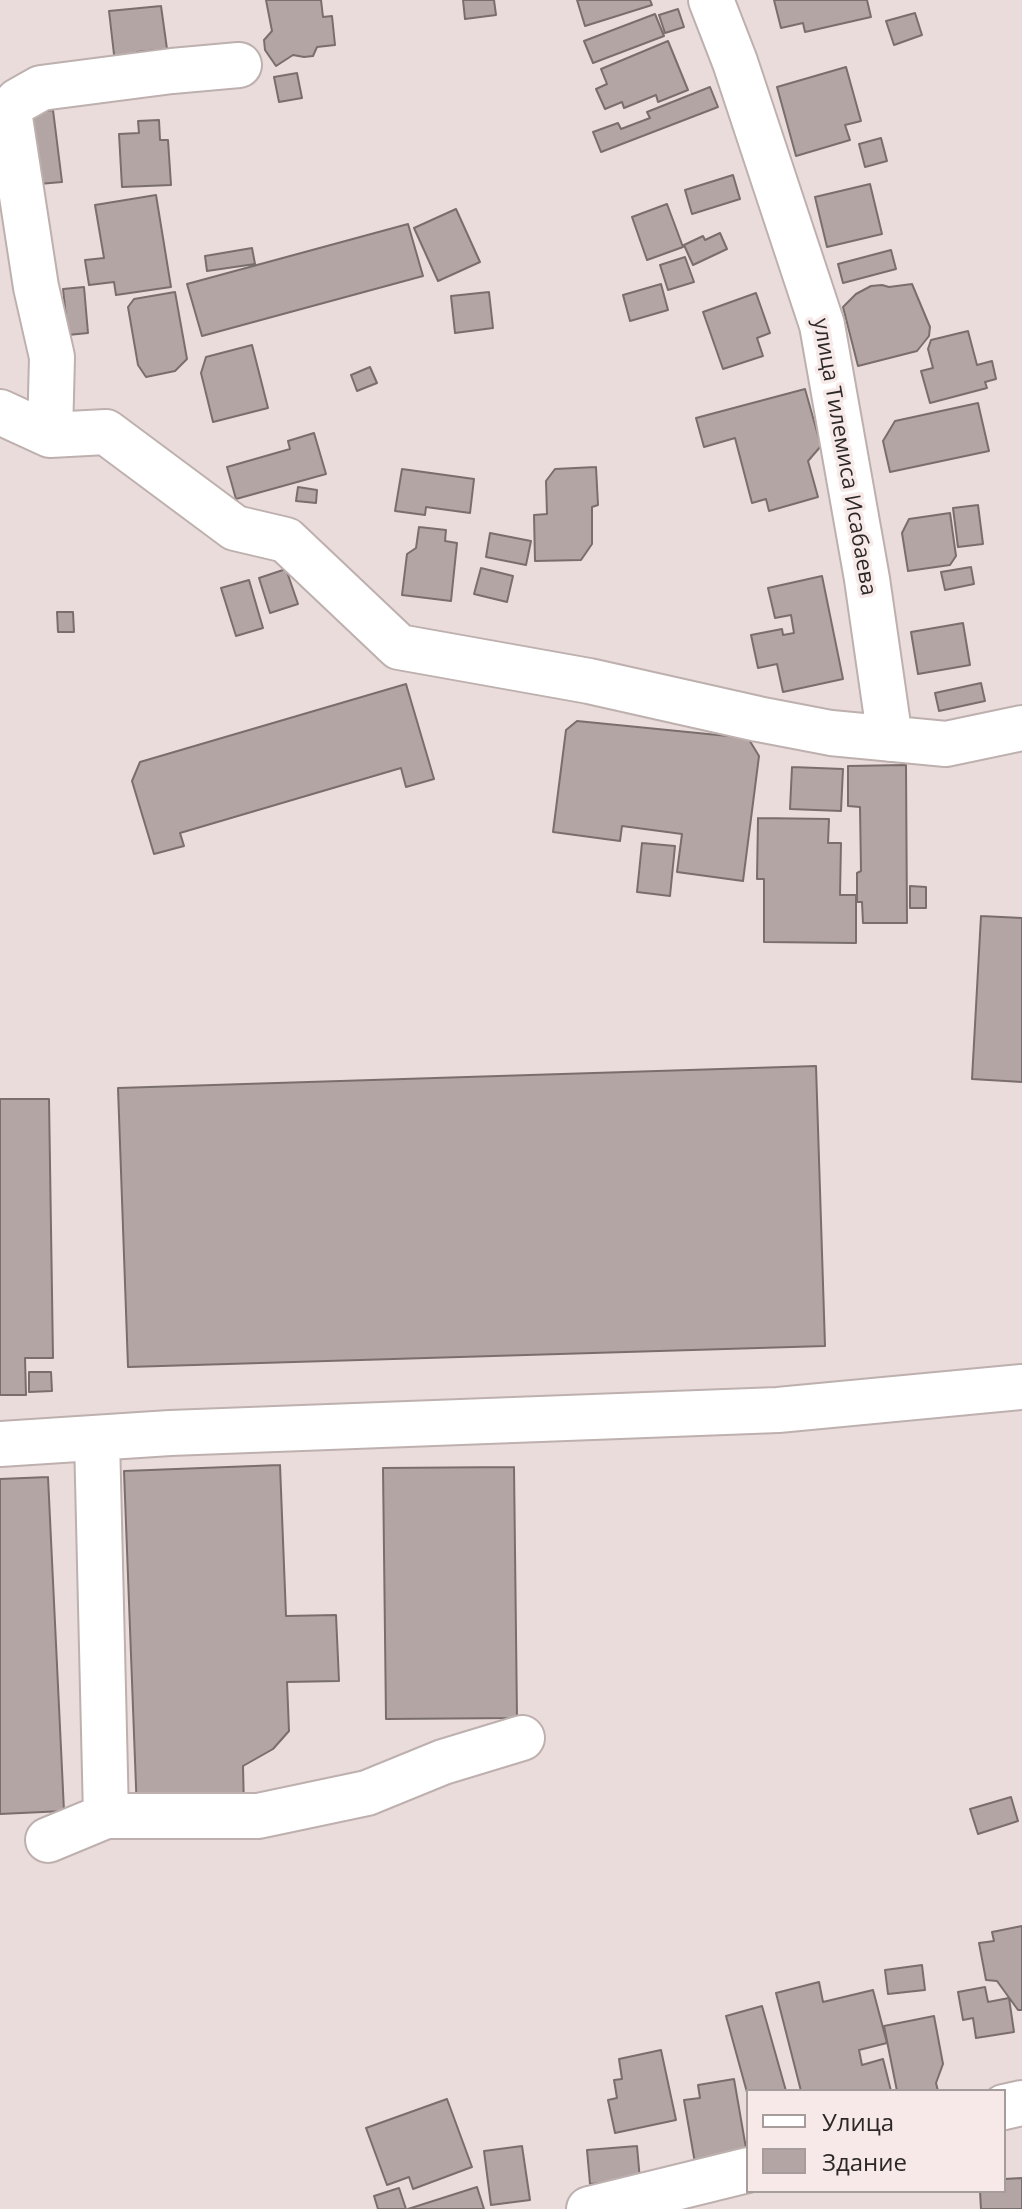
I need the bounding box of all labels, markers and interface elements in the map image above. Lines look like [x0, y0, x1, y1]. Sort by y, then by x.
street label: улица Тилемиса Исабаева [807, 316, 881, 598]
legend [746, 2089, 1006, 2193]
text: Улица [822, 2105, 894, 2138]
text: Здание [822, 2145, 907, 2178]

